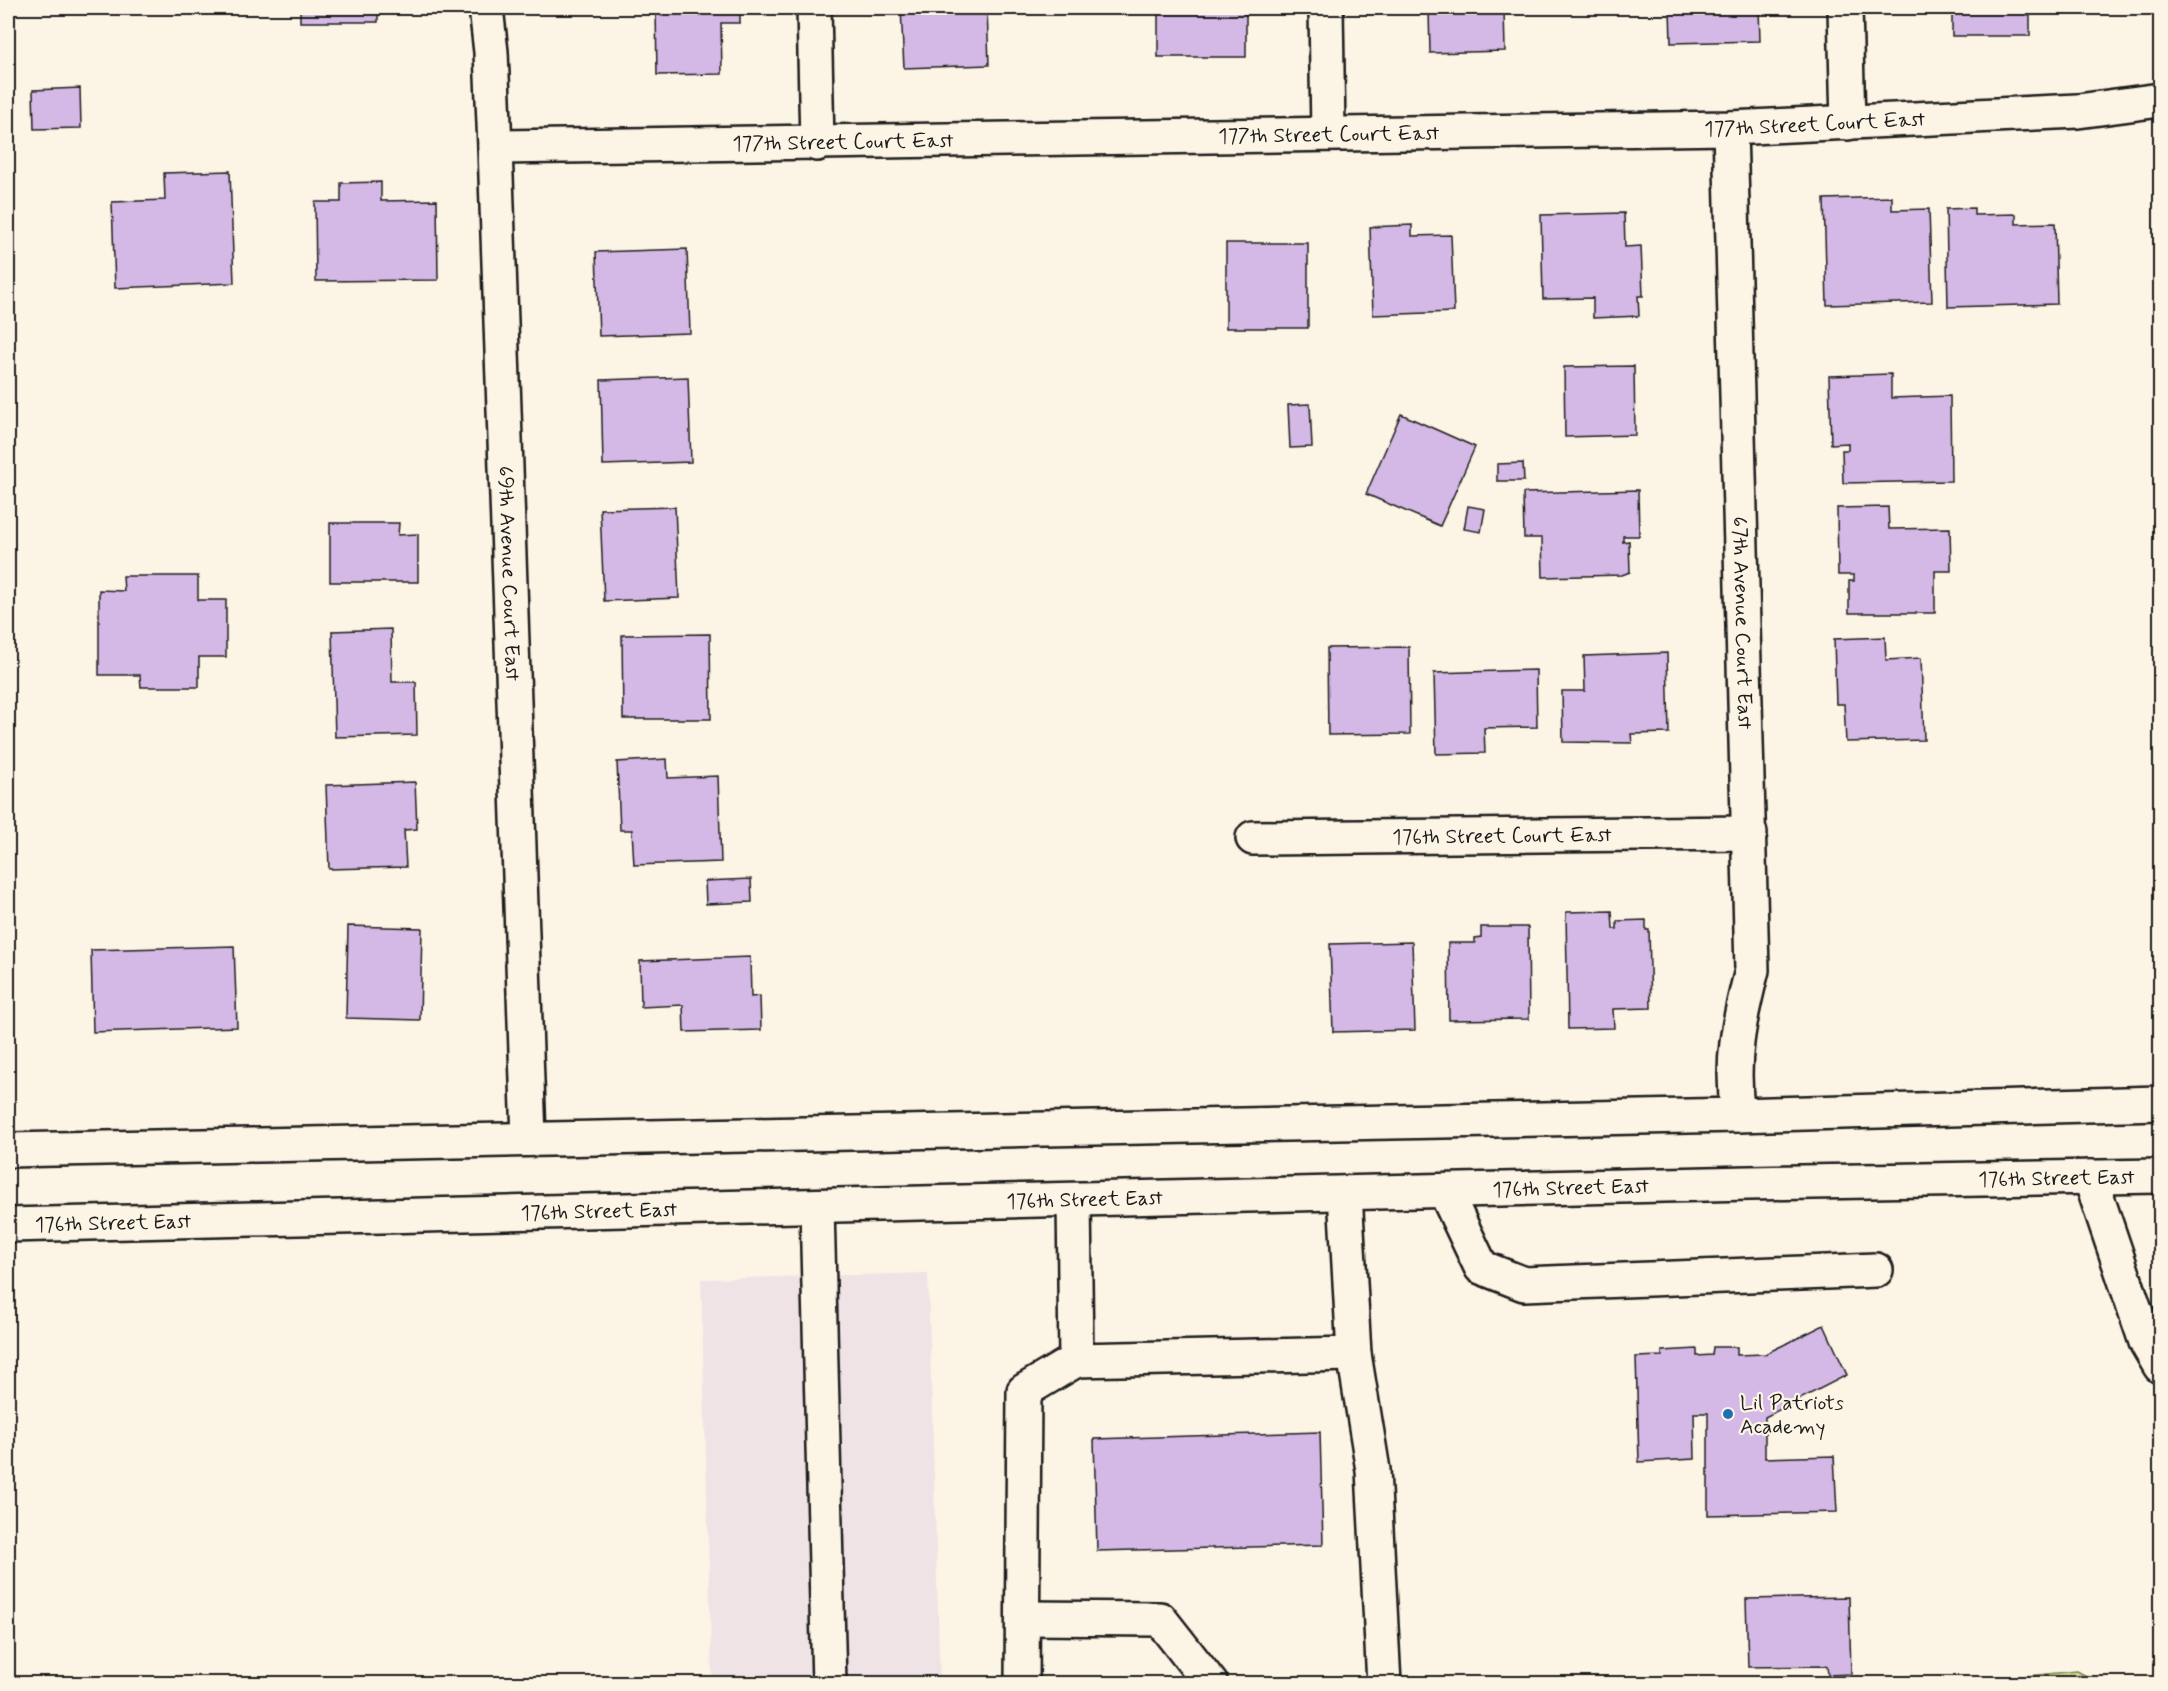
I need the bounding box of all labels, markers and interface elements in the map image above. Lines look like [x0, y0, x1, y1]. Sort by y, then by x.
street label: 177th Street Court East [1704, 105, 1926, 143]
street label: 177th Street Court East [1218, 119, 1440, 151]
street label: 177th Street Court East [732, 127, 954, 158]
street label: 69th Avenue Court East [491, 465, 526, 682]
street label: 67th Avenue Court East [1725, 516, 1759, 730]
street label: 176th Street Court East [1392, 821, 1612, 852]
street label: 176th Street East [1978, 1163, 2135, 1194]
street label: 176th Street East [1492, 1172, 1650, 1204]
street label: 176th Street East [1006, 1184, 1164, 1216]
street label: 176th Street East [520, 1196, 678, 1228]
street label: 176th Street East [34, 1208, 192, 1239]
place label: Lil Patriots Academy [1740, 1389, 1844, 1441]
marker: Lil Patriots Academy [1721, 1407, 1735, 1421]

